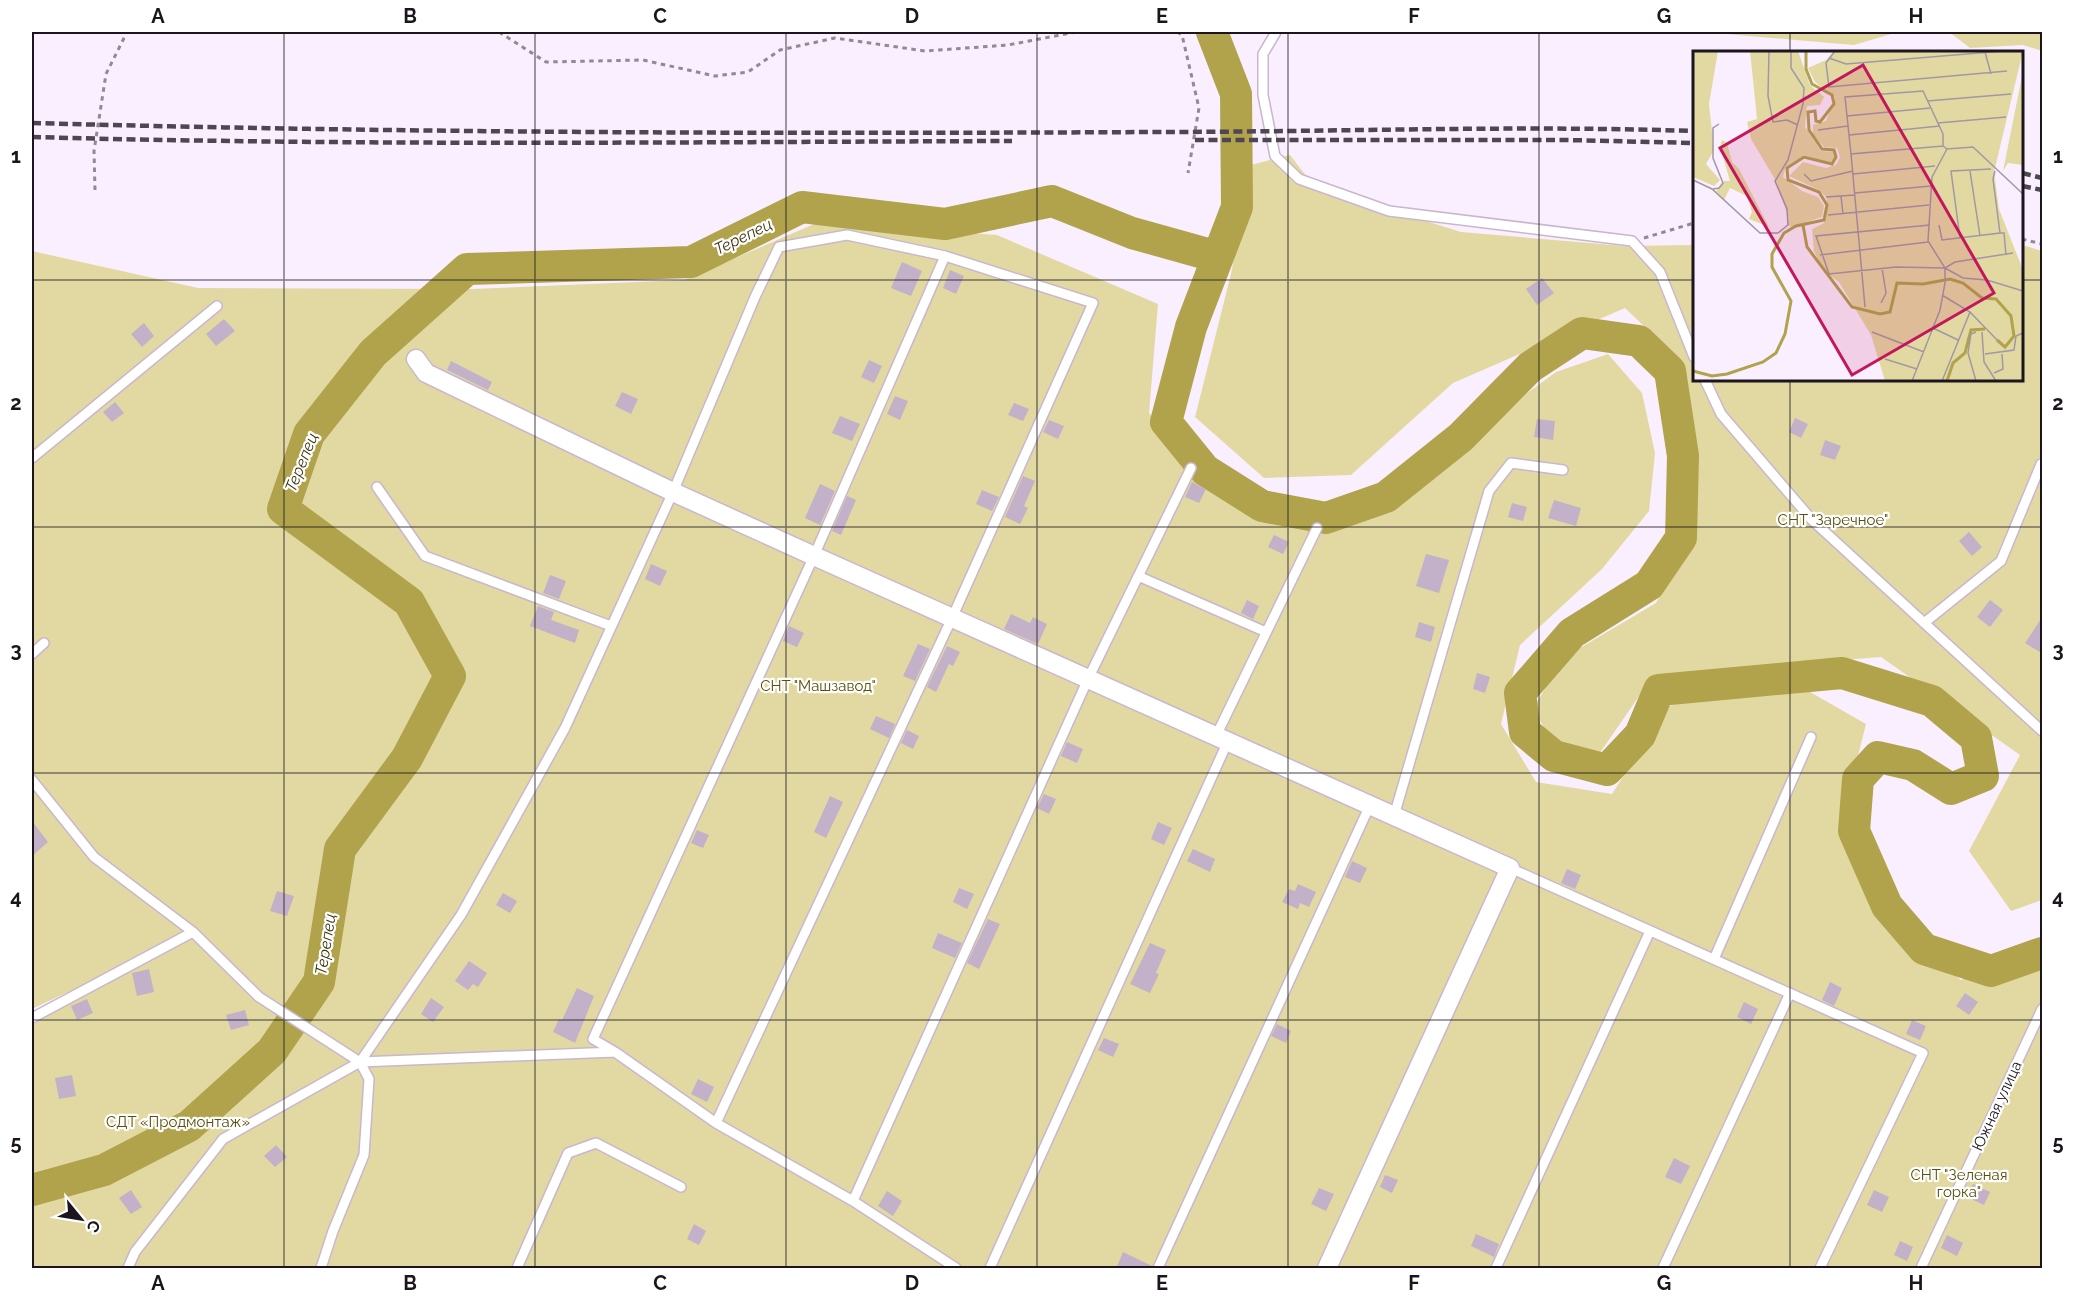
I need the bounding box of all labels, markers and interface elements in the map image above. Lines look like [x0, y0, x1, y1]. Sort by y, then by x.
text: A [151, 4, 165, 28]
text: B [403, 4, 417, 28]
text: C [653, 4, 667, 28]
text: D [905, 4, 919, 28]
text: E [1156, 4, 1168, 28]
text: F [1408, 4, 1420, 28]
text: G [1657, 4, 1671, 28]
text: H [1909, 4, 1923, 28]
inset map [1693, 51, 2023, 381]
text: 1 [11, 144, 21, 168]
text: 1 [2053, 144, 2063, 168]
water label: Терепец [711, 214, 775, 259]
text: 2 [10, 391, 22, 415]
text: 2 [2052, 391, 2064, 415]
water label: Терепец [281, 430, 322, 495]
park label: СНТ "Заречное" [1778, 511, 1888, 529]
text: 3 [10, 638, 22, 662]
text: 3 [2052, 638, 2064, 662]
park label: СНТ "Машзавод" [760, 677, 876, 695]
text: 4 [10, 885, 22, 909]
text: 4 [2052, 885, 2064, 909]
water label: Терепец [311, 912, 340, 976]
street label: Южная улица [1968, 1058, 2026, 1154]
park label: СДТ «Продмонтаж» [106, 1113, 250, 1131]
text: 5 [10, 1131, 22, 1155]
text: 5 [2052, 1131, 2064, 1155]
park label: СНТ "Зеленая горка" [1911, 1166, 2007, 1201]
north arrow [51, 1189, 111, 1249]
text: С [83, 1217, 105, 1236]
text: A [151, 1271, 165, 1295]
text: B [403, 1271, 417, 1295]
text: C [653, 1271, 667, 1295]
text: D [905, 1271, 919, 1295]
text: E [1156, 1271, 1168, 1295]
text: F [1408, 1271, 1420, 1295]
text: G [1657, 1271, 1671, 1295]
text: H [1909, 1271, 1923, 1295]

